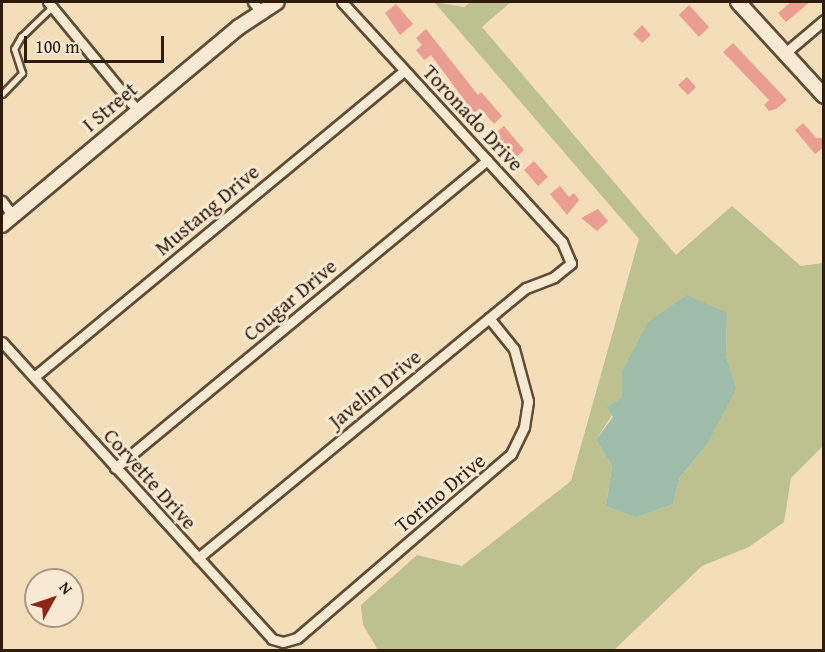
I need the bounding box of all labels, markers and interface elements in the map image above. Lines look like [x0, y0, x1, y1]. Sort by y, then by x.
scale bar [27, 24, 166, 62]
text: 100 m [35, 33, 80, 60]
street label: Toronado Drive [417, 60, 529, 176]
street label: I Street [77, 77, 143, 137]
street label: Mustang Drive [150, 159, 264, 261]
street label: Cougar Drive [238, 254, 342, 346]
street label: Javelin Drive [324, 344, 426, 434]
street label: Corvette Drive [98, 423, 202, 535]
street label: Torino Drive [390, 448, 490, 538]
north arrow [24, 568, 84, 628]
text: N [54, 576, 79, 600]

